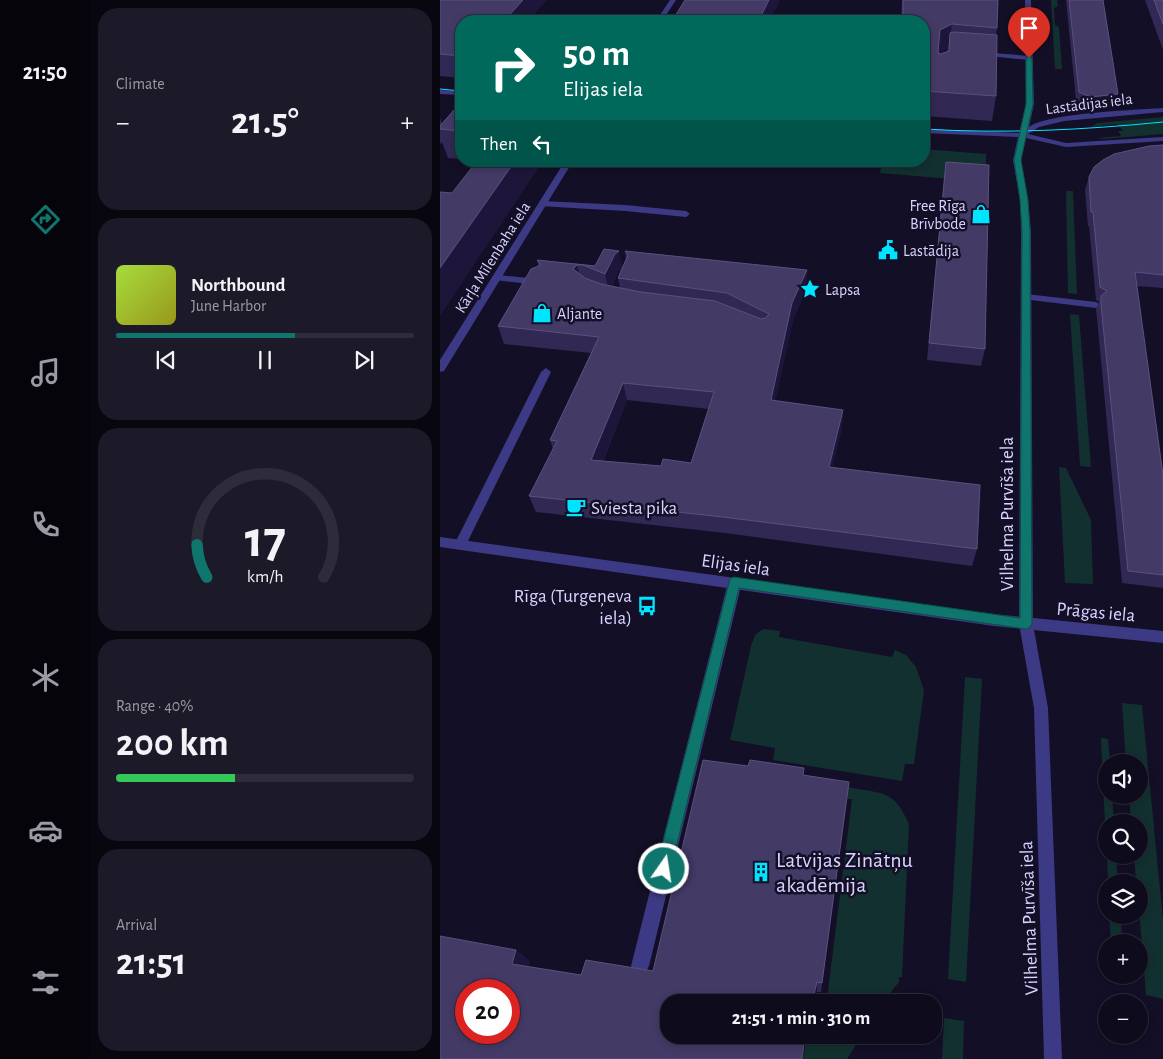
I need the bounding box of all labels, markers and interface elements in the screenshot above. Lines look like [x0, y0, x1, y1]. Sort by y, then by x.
pin [1008, 7, 1050, 58]
icon: arrive [1015, 14, 1043, 42]
icon: right [480, 35, 545, 100]
text: 50 m [563, 37, 630, 72]
text: 21:50 [23, 61, 67, 83]
text: Climate [116, 76, 165, 92]
text: Elijas iela [563, 78, 643, 100]
street label: Lastādijas iela [1045, 91, 1134, 118]
text: 21.5° [231, 103, 299, 141]
text: − [116, 109, 129, 137]
text: + [401, 109, 414, 137]
icon: left [528, 130, 556, 158]
text: Then [480, 135, 518, 154]
place label: Free Rīga Brīvbode [909, 198, 966, 232]
street label: Kārļa Mīlenbaha iela [452, 199, 535, 317]
icon: directions [28, 202, 63, 237]
shop icon: Free Rīga Brīvbode [970, 203, 992, 225]
public building icon: Lastādija [877, 239, 899, 261]
place label: Lastādija [903, 243, 959, 260]
text: Northbound [191, 276, 286, 295]
place icon: Lapsa [799, 278, 821, 300]
place label: Lapsa [825, 282, 861, 298]
text: June Harbor [191, 298, 266, 314]
shop icon: Aljante [531, 302, 553, 324]
place label: Aljante [557, 306, 602, 323]
icon: previous [152, 346, 180, 374]
icon: pause [251, 346, 279, 374]
icon: next [350, 346, 378, 374]
icon: music [28, 355, 63, 390]
street label: Vilhelma Purvīša iela [998, 437, 1017, 591]
cafe icon: Sviesta pika [565, 496, 587, 518]
place label: Sviesta pika [591, 499, 678, 518]
icon: phone [28, 507, 63, 542]
text: 17 [244, 514, 286, 566]
street label: Elijas iela [700, 551, 772, 580]
text: km/h [247, 568, 283, 586]
place label: Rīga (Turgeņeva iela) [514, 587, 632, 628]
bus stop icon: Rīga (Turgeņeva iela) [636, 595, 658, 617]
street label: Prāgas iela [1056, 600, 1136, 625]
icon: climate [28, 660, 63, 695]
text: Range · 40% [116, 698, 194, 714]
text: 200 km [116, 725, 229, 763]
map controls [1098, 754, 1148, 1044]
button: sound [1098, 754, 1148, 804]
icon: car [28, 813, 63, 848]
button: search [1098, 814, 1148, 864]
street label: Vilhelma Purvīša iela [1017, 840, 1042, 995]
position arrow [637, 842, 689, 894]
place label: Latvijas Zinātņu akadēmija [776, 849, 913, 896]
building icon: Latvijas Zinātņu akadēmija [750, 861, 772, 883]
button: layers [1098, 874, 1148, 924]
text: Arrival [116, 917, 157, 933]
button: + [1098, 934, 1148, 984]
text: 21:51 [116, 944, 186, 982]
icon: filters [28, 965, 63, 1000]
speed limit sign: 20 [455, 979, 520, 1044]
button: − [1098, 994, 1148, 1044]
text: 21:51 · 1 min · 310 m [732, 1009, 870, 1028]

